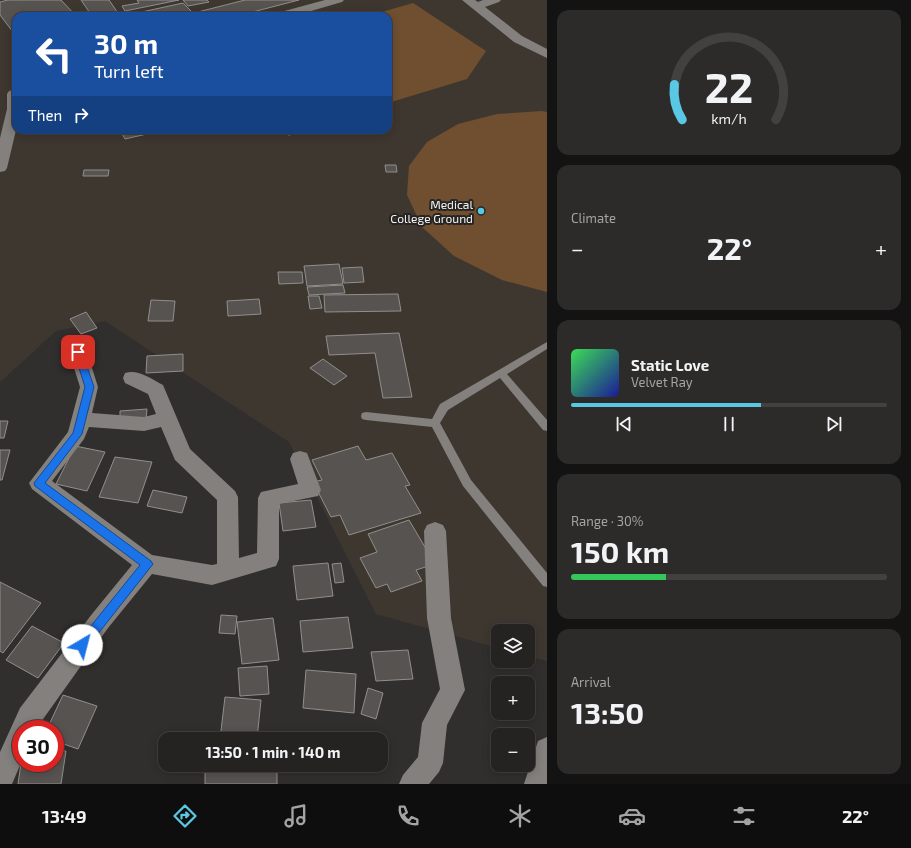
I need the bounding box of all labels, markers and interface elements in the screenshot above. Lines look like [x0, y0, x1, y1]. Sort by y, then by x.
text: 30 m [94, 26, 158, 60]
icon: left [28, 28, 80, 80]
text: Turn left [94, 60, 164, 82]
text: 22 [705, 61, 753, 111]
icon: right [70, 104, 92, 126]
text: Then [28, 106, 62, 124]
text: km/h [711, 110, 747, 127]
place label: Medical College Ground [390, 197, 473, 225]
marker: Medical College Ground [476, 206, 486, 216]
text: Climate [571, 210, 616, 226]
text: 22° [707, 230, 752, 266]
text: − [571, 235, 584, 261]
text: + [875, 235, 887, 261]
pin [61, 335, 95, 369]
icon: arrive [67, 341, 89, 363]
text: Static Love [631, 356, 709, 374]
text: Velvet Ray [631, 374, 693, 390]
icon: previous [613, 413, 635, 435]
icon: pause [718, 413, 740, 435]
icon: next [823, 413, 845, 435]
text: Range · 30% [571, 513, 643, 529]
text: 150 km [571, 533, 669, 569]
position arrow [61, 624, 103, 666]
map controls [491, 624, 535, 772]
button: layers [491, 624, 535, 668]
text: Arrival [571, 674, 611, 690]
button: + [491, 676, 535, 720]
text: 13:50 [571, 694, 644, 730]
speed limit sign: 30 [12, 720, 64, 772]
button: − [491, 728, 535, 772]
text: 13:50 · 1 min · 140 m [205, 743, 341, 761]
icon: directions [171, 802, 199, 830]
icon: music [282, 802, 310, 830]
icon: phone [394, 802, 422, 830]
icon: climate [506, 802, 534, 830]
icon: car [618, 802, 646, 830]
icon: filters [730, 802, 758, 830]
text: 13:49 [42, 805, 87, 827]
text: 22° [842, 805, 869, 827]

